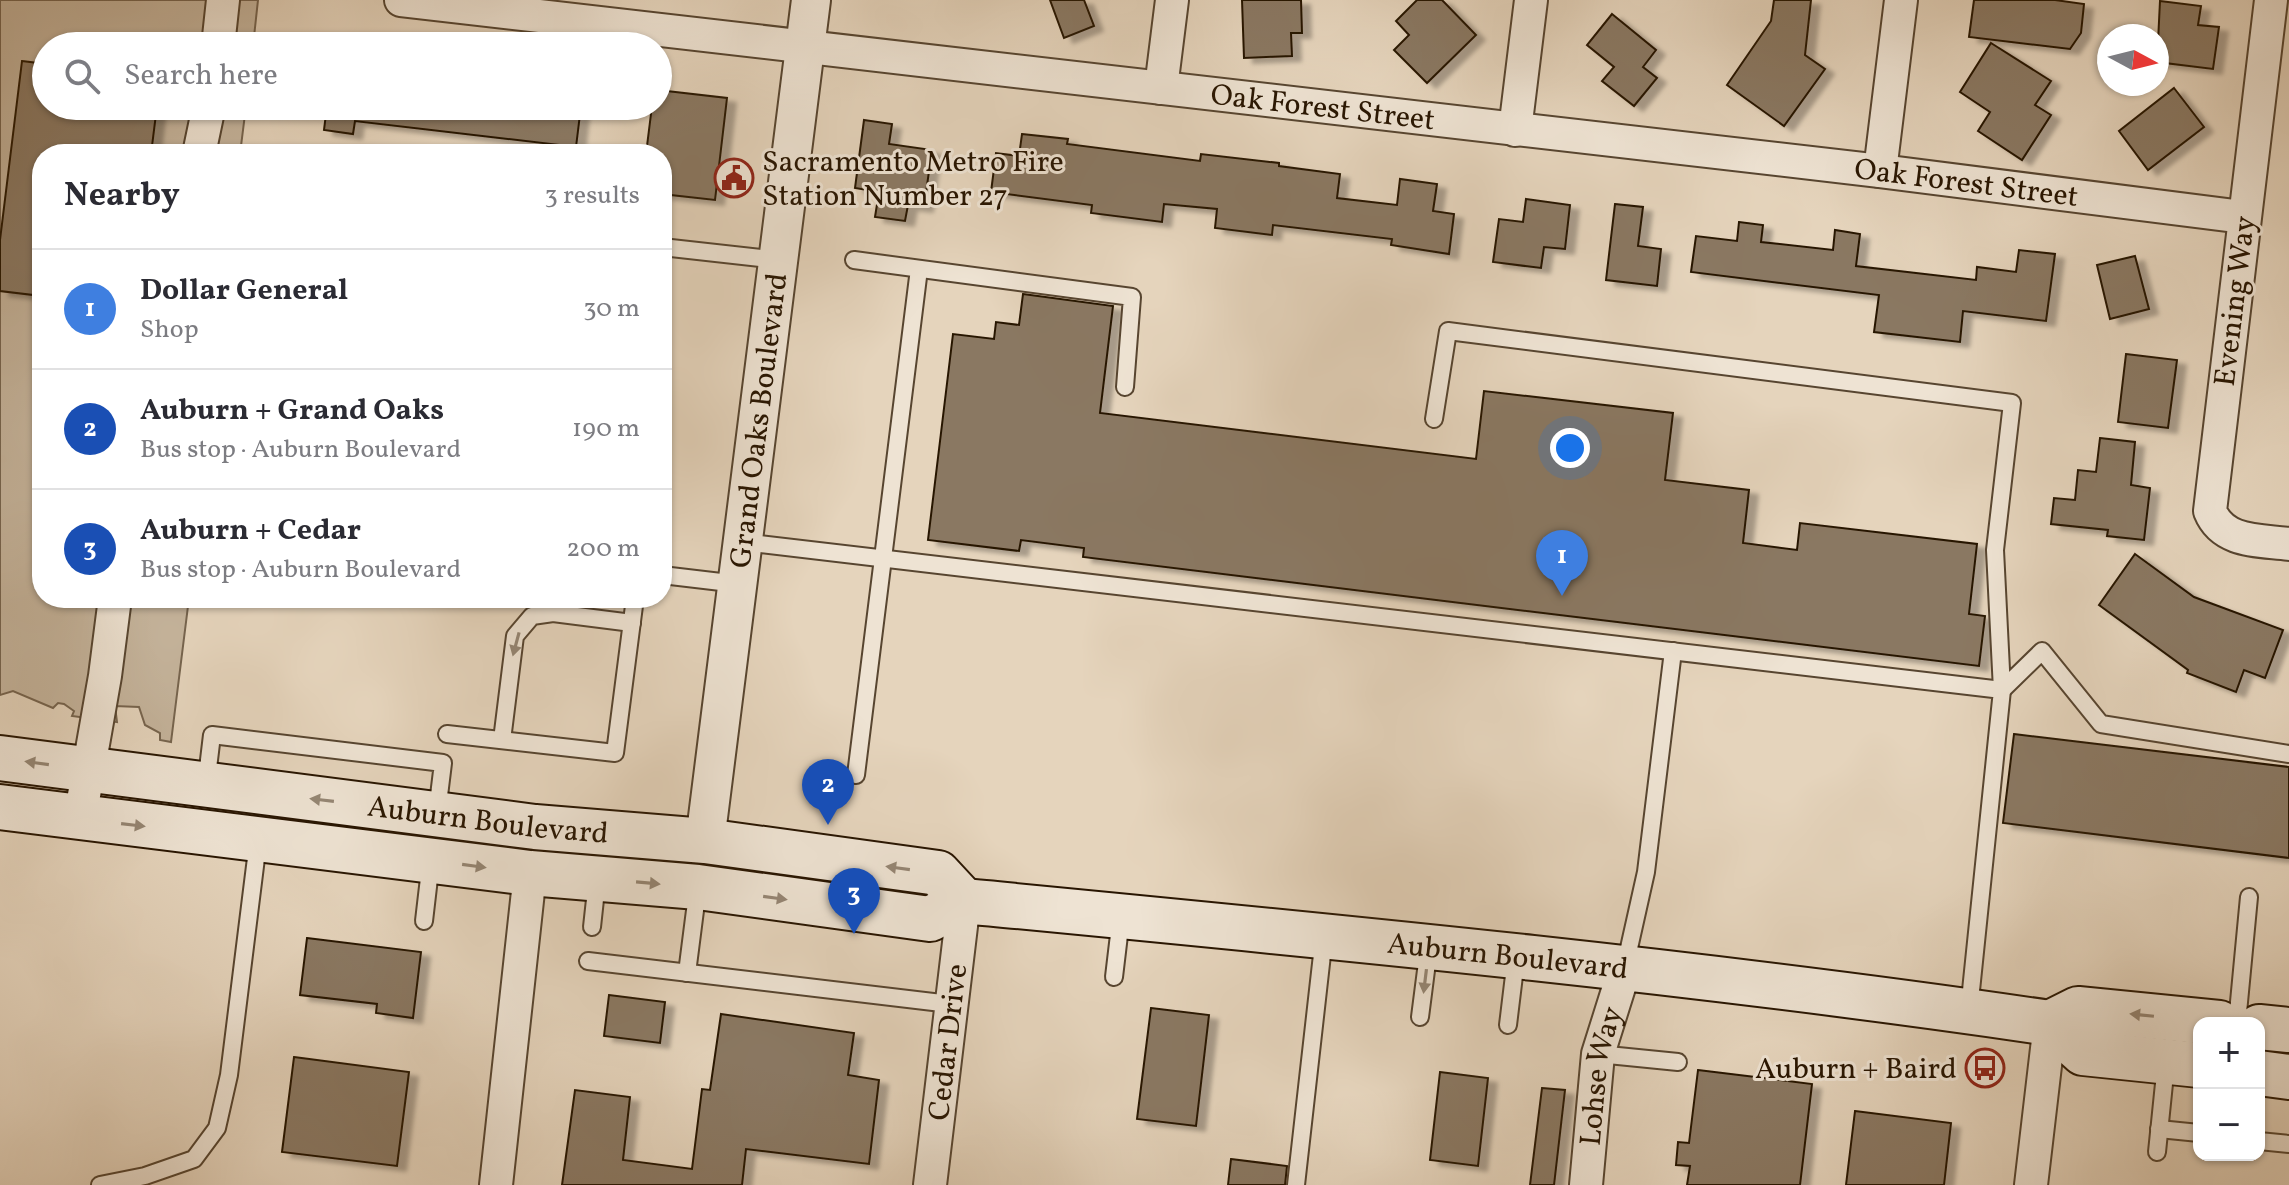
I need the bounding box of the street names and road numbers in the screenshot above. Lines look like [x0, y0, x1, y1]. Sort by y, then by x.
street label: Oak Forest Street [1208, 75, 1437, 142]
street label: Oak Forest Street [1852, 149, 2081, 219]
street label: Evening Way [2205, 214, 2267, 389]
street label: Grand Oaks Boulevard [721, 271, 799, 571]
street label: Auburn Boulevard [365, 787, 610, 856]
street label: Auburn Boulevard [1385, 924, 1630, 991]
street label: Cedar Drive [919, 962, 979, 1123]
street label: Lohse Way [1571, 1002, 1635, 1148]

